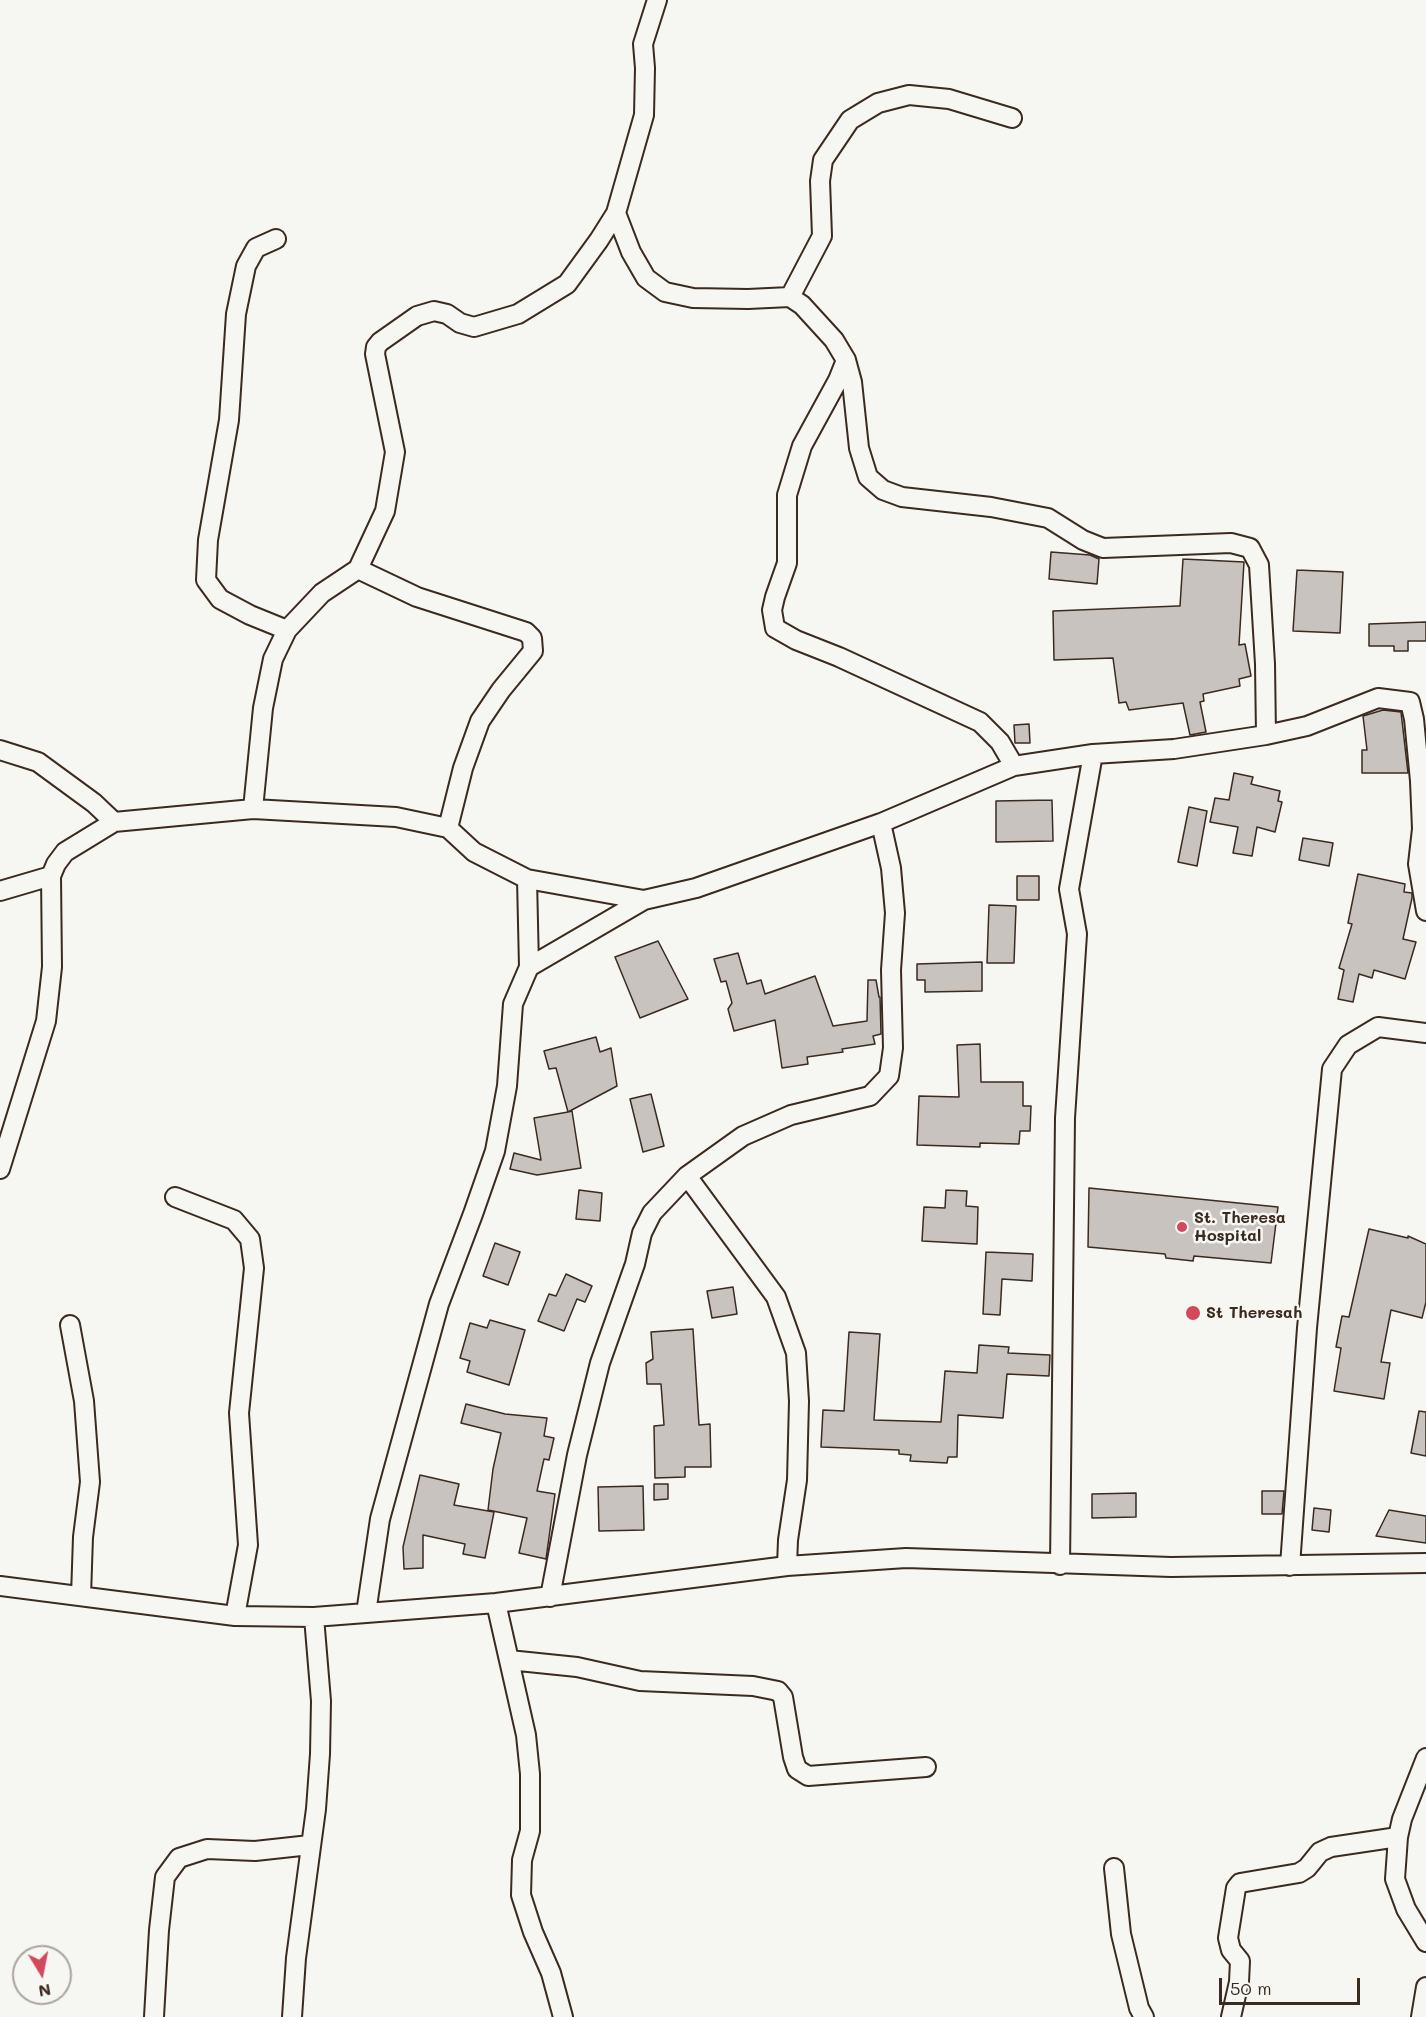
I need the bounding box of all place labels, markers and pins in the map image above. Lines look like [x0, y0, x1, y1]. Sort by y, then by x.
place label: St. Theresa Hospital [1194, 1208, 1286, 1246]
marker: St. Theresa Hospital [1175, 1220, 1189, 1234]
place label: St Theresah [1206, 1303, 1302, 1323]
marker: St Theresah [1184, 1304, 1202, 1322]

